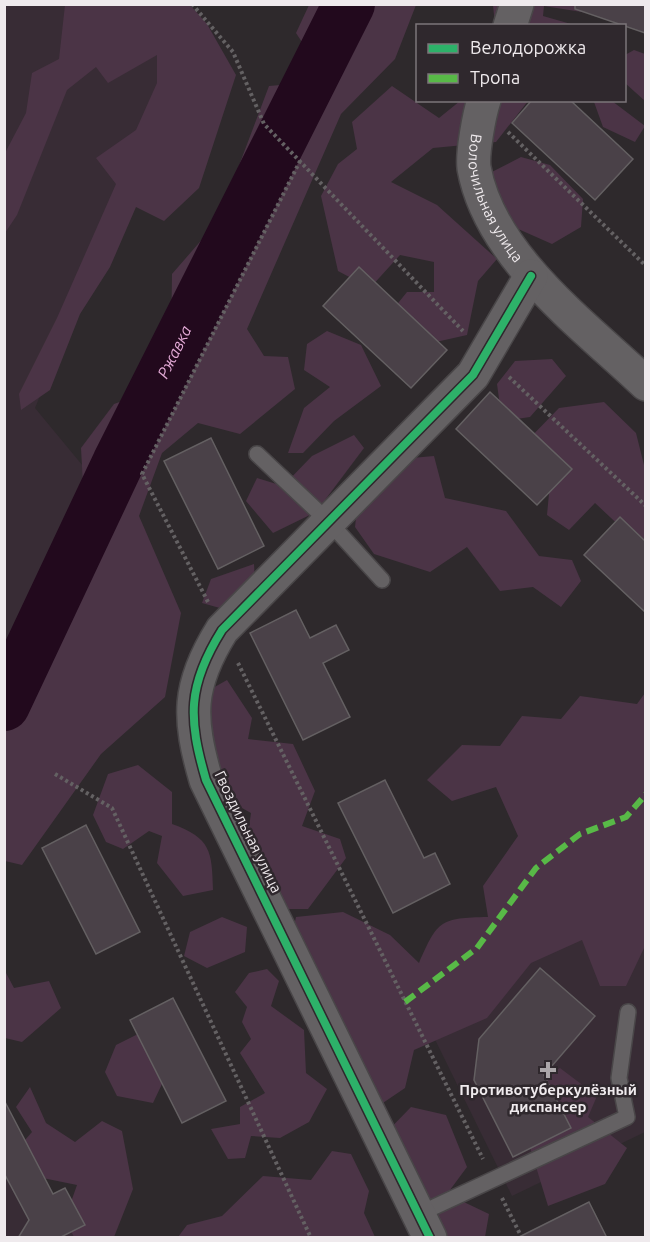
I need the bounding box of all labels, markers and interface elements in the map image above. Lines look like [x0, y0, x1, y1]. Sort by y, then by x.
legend [416, 24, 626, 102]
text: Велодорожка [470, 37, 586, 57]
text: Тропа [470, 67, 520, 87]
street label: Волочильная улица [465, 133, 527, 265]
water label: Ржавка [153, 322, 195, 381]
street label: Гвоздильная улица [212, 768, 285, 896]
marker: Противотуберкулёзный диспансер [539, 1061, 557, 1079]
place label: Противотуберкулёзный диспансер [459, 1081, 637, 1115]

